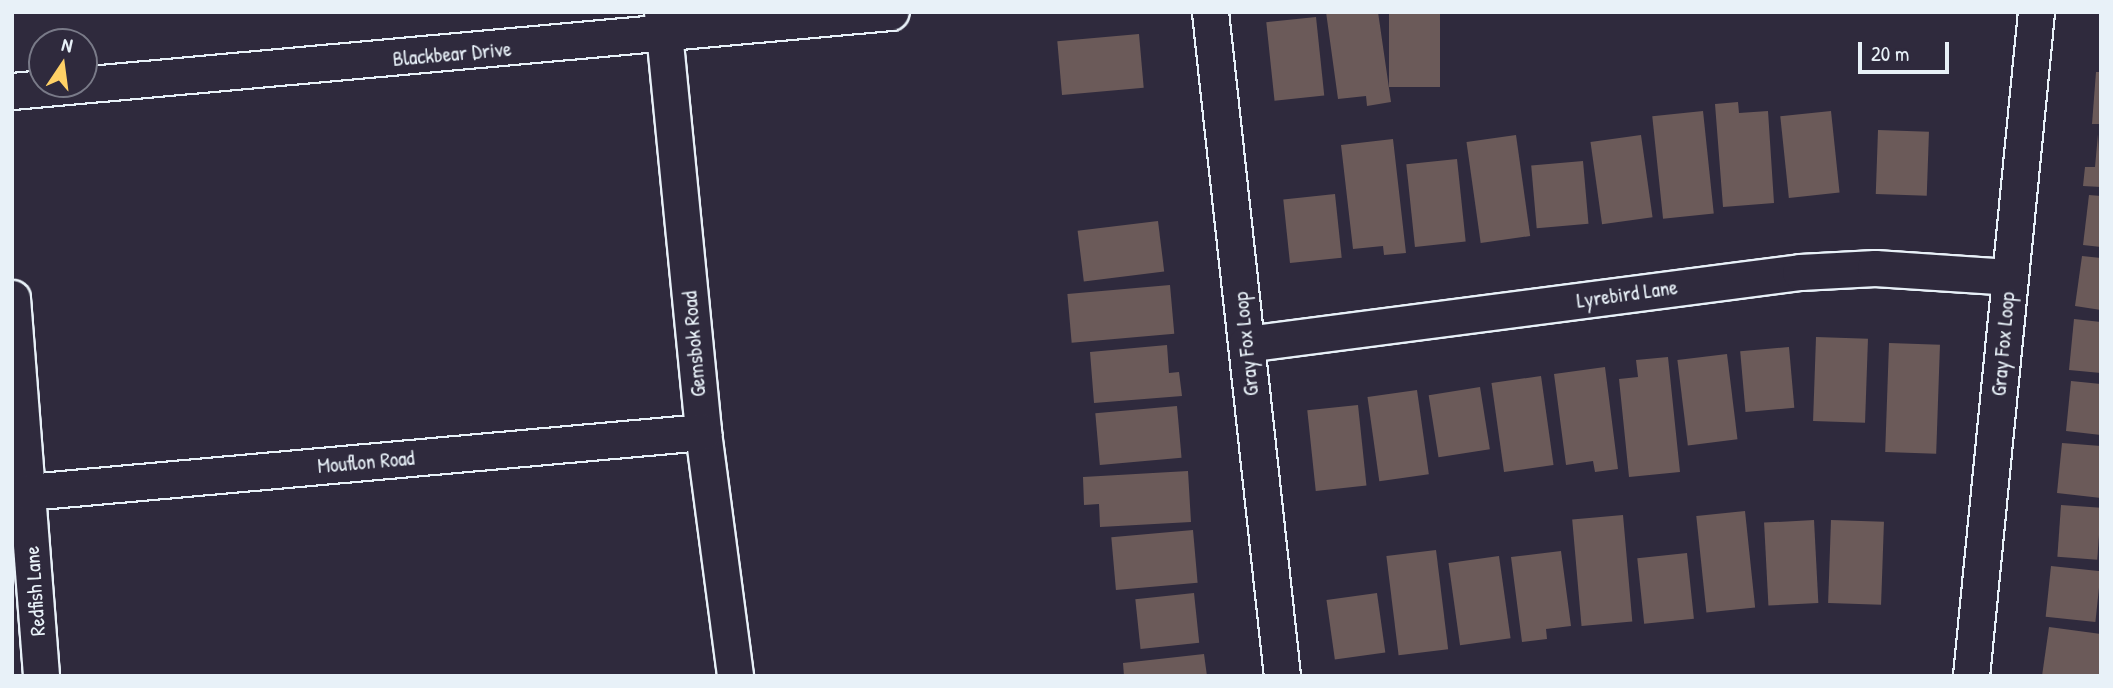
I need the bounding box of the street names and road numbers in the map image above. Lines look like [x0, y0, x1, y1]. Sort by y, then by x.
street label: Blackbear Drive [392, 36, 512, 72]
street label: Lyrebird Lane [1575, 274, 1679, 314]
street label: Gemsbok Road [677, 290, 711, 398]
street label: Gray Fox Loop [1228, 291, 1264, 397]
street label: Gray Fox Loop [1986, 291, 2020, 397]
street label: Mouflon Road [316, 445, 416, 479]
street label: Redfish Lane [19, 545, 51, 637]

